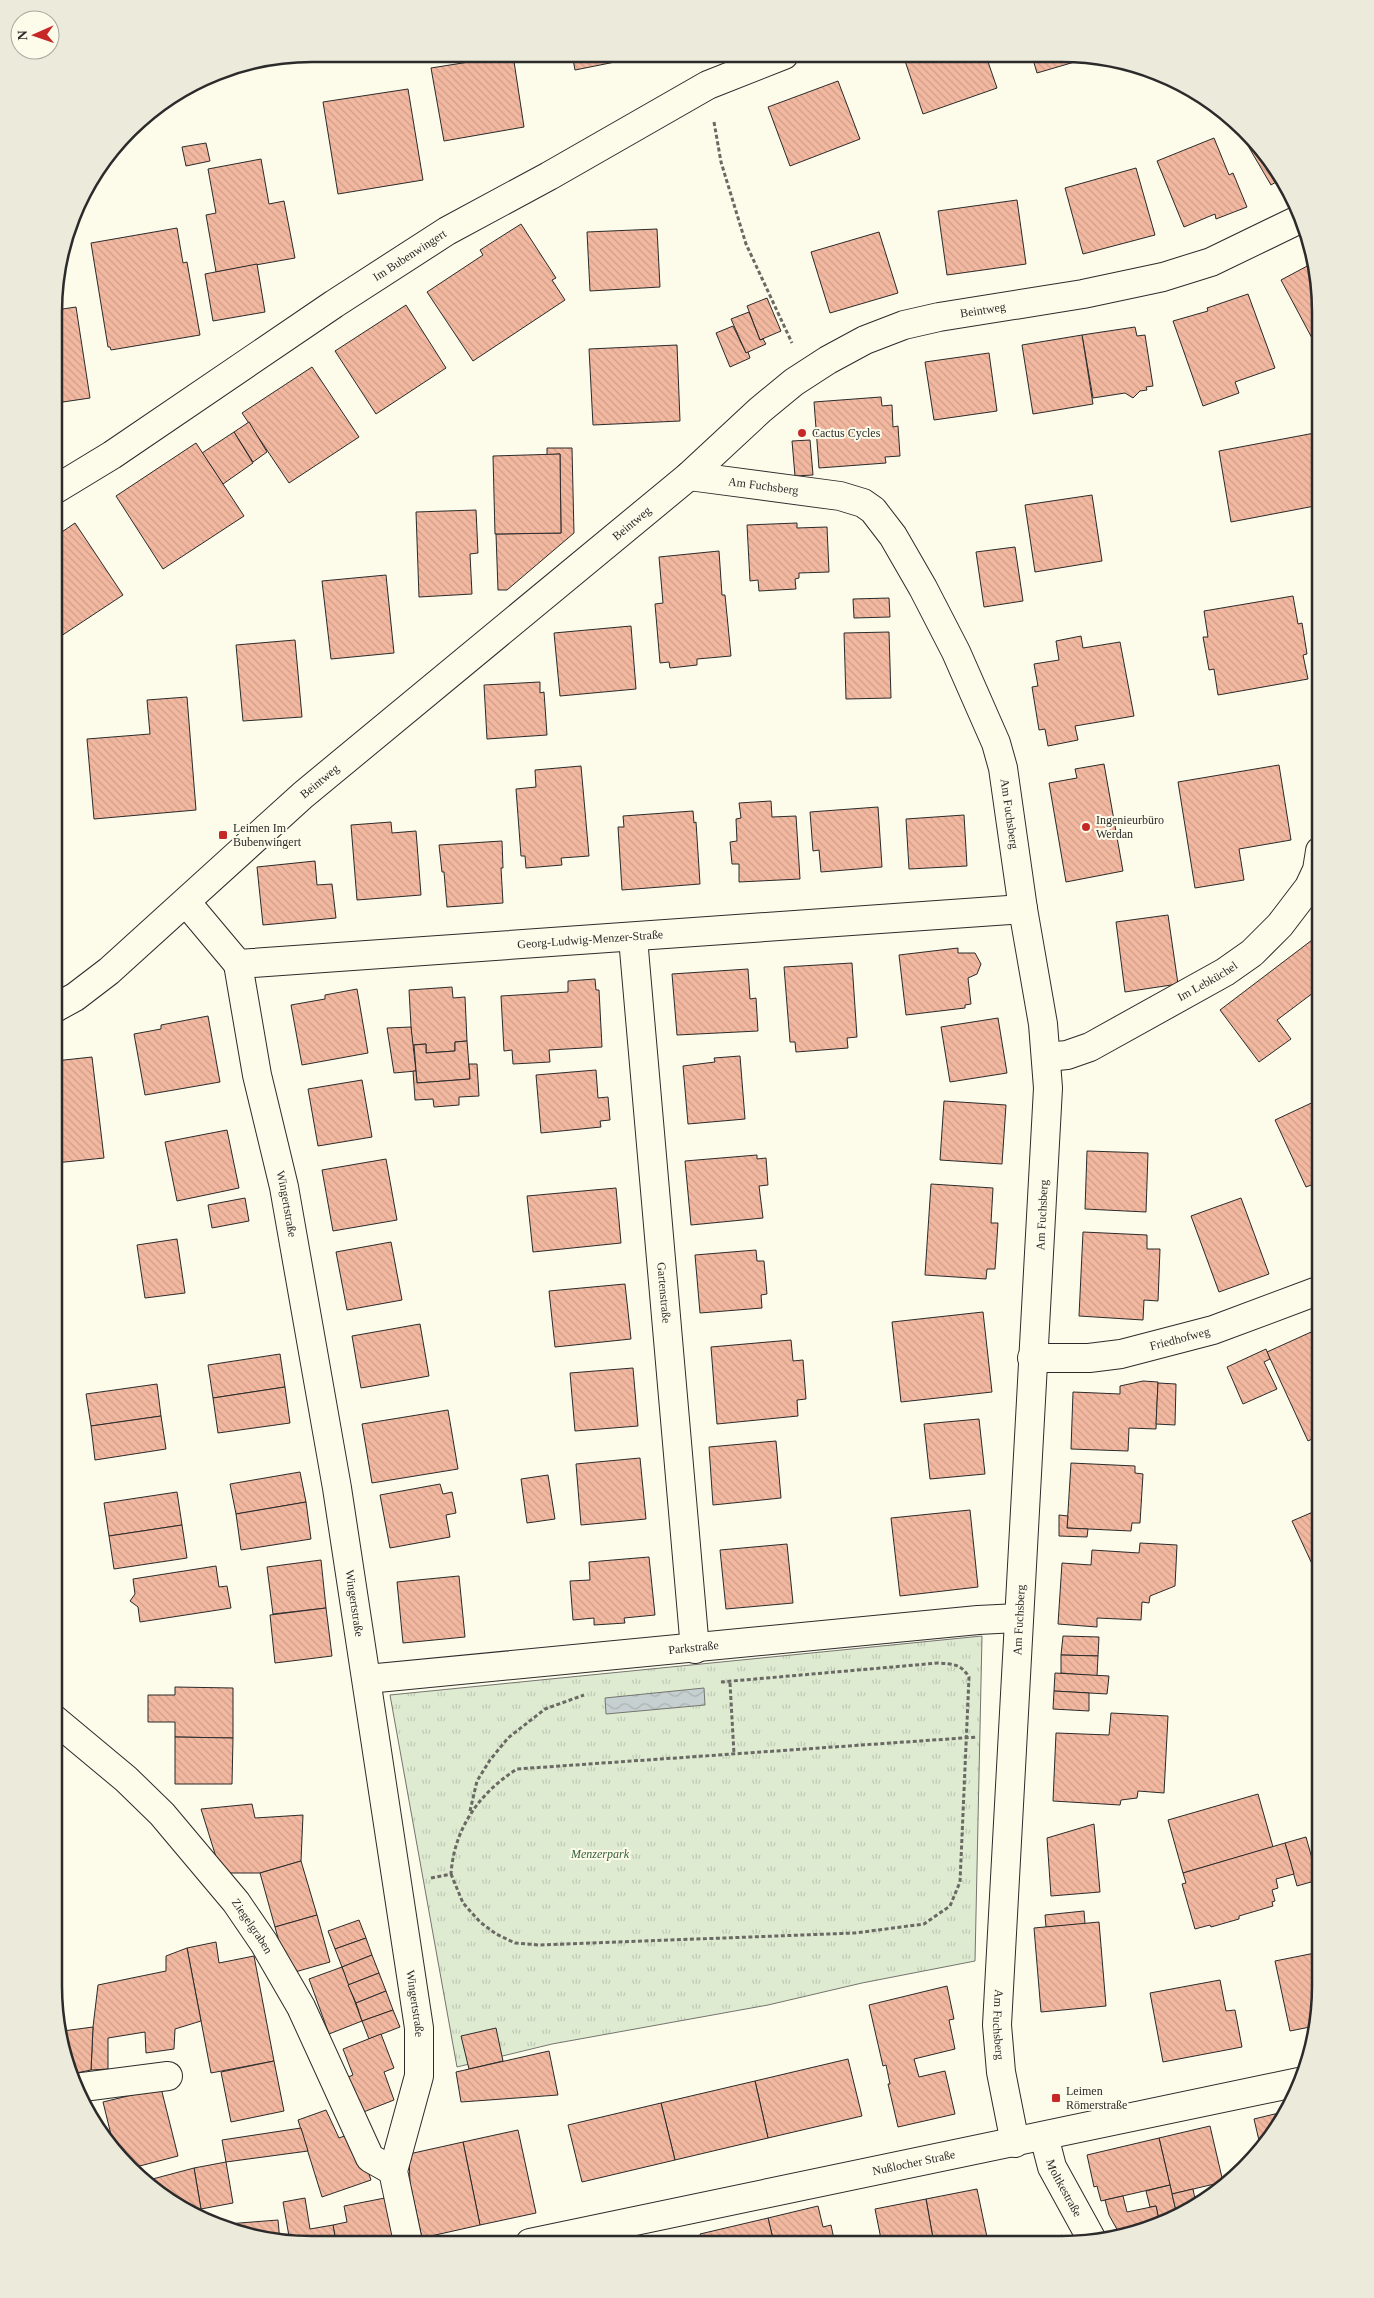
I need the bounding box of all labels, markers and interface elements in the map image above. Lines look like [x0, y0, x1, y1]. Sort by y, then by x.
north arrow [10, 10, 60, 60]
text: N [15, 30, 30, 41]
street label: Im Bubenwingert [370, 226, 449, 284]
street label: Beintweg [959, 299, 1007, 321]
place label: Cactus Cycles [812, 426, 881, 440]
marker: Cactus Cycles [796, 427, 808, 439]
street label: Am Fuchsberg [727, 474, 799, 497]
street label: Beintweg [610, 503, 654, 543]
street label: Beintweg [297, 761, 342, 801]
street label: Am Fuchsberg [998, 778, 1021, 850]
place label: Ingenieurbüro Werdan [1096, 813, 1164, 841]
place label: Leimen Im Bubenwingert [233, 821, 302, 849]
marker: Ingenieurbüro Werdan [1080, 821, 1092, 833]
marker: Leimen Im Bubenwingert [217, 829, 229, 841]
street label: Georg-Ludwig-Menzer-Straße [517, 927, 664, 951]
street label: Im Lebküchel [1175, 958, 1241, 1004]
street label: Wingertstraße [273, 1169, 300, 1238]
street label: Am Fuchsberg [1033, 1179, 1051, 1251]
street label: Gartenstraße [654, 1261, 674, 1324]
street label: Friedhofweg [1148, 1324, 1211, 1353]
street label: Wingertstraße [343, 1569, 366, 1638]
street label: Am Fuchsberg [1010, 1584, 1028, 1656]
street label: Parkstraße [668, 1638, 719, 1657]
park label: Menzerpark [570, 1847, 630, 1861]
street label: Ziegelgraben [229, 1896, 276, 1956]
street label: Wingertstraße [403, 1969, 426, 2037]
street label: Am Fuchsberg [990, 1989, 1007, 2060]
place label: Leimen Römerstraße [1066, 2084, 1127, 2112]
marker: Leimen Römerstraße [1050, 2092, 1062, 2104]
street label: Nußlocher Straße [871, 2147, 956, 2178]
street label: Moltkestraße [1043, 2158, 1085, 2219]

